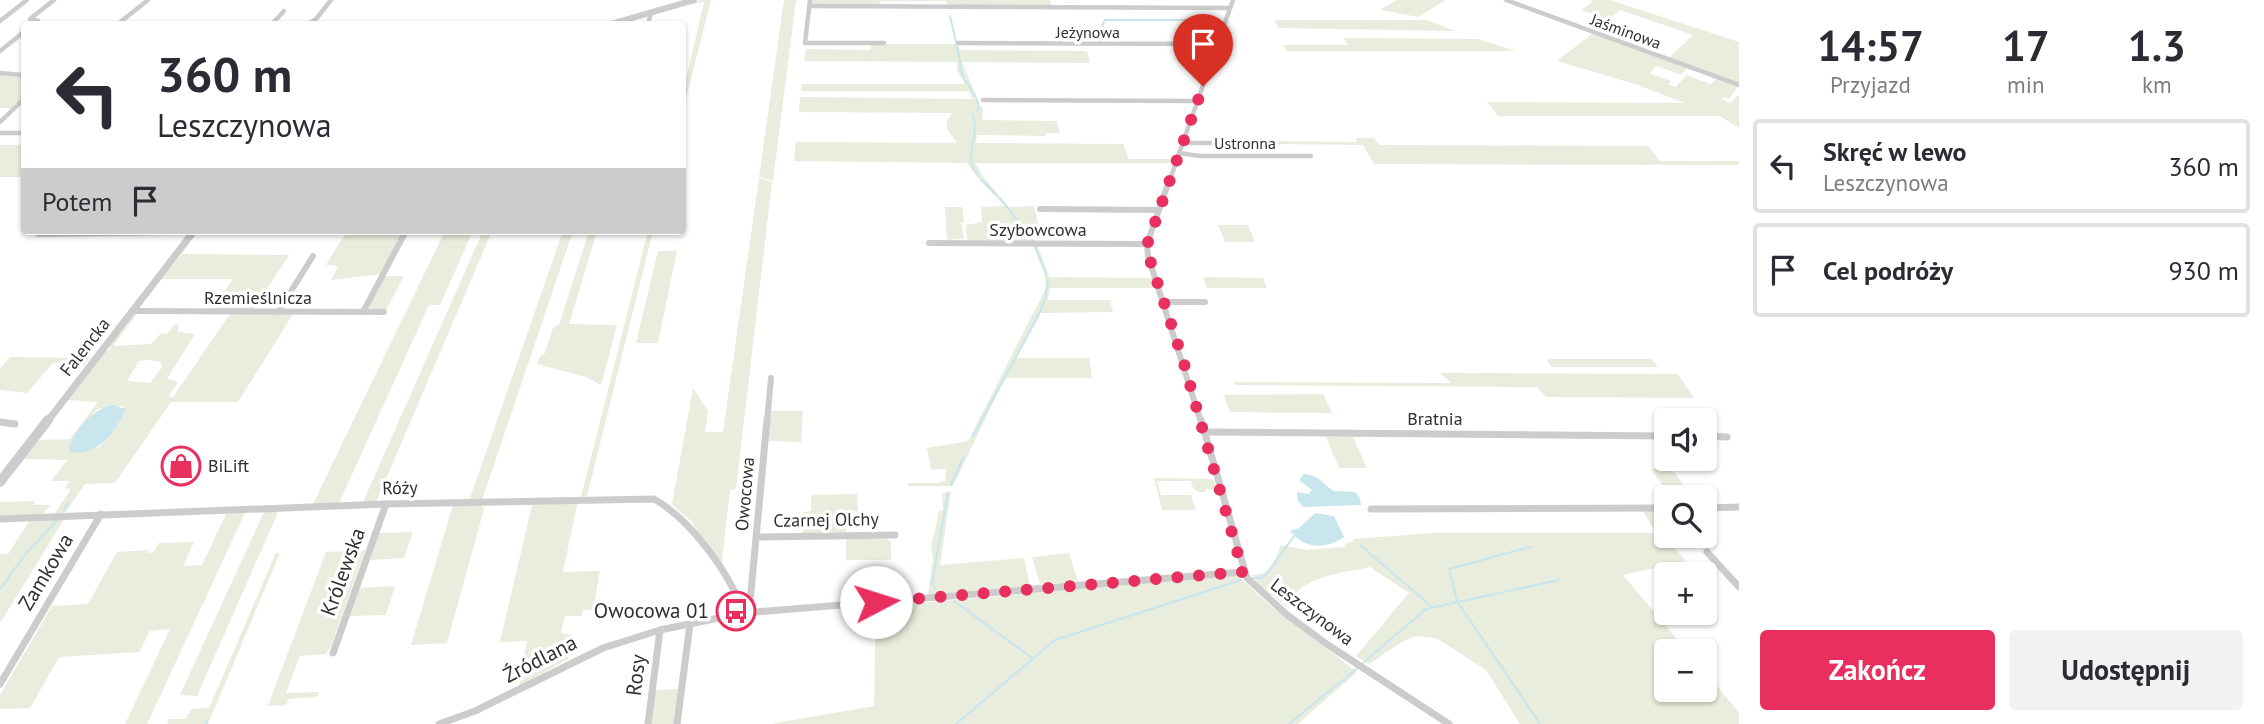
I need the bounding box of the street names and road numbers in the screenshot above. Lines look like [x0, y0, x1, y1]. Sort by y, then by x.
street label: Jaśminowa [1587, 9, 1664, 53]
street label: Jeżynowa [1055, 22, 1120, 42]
street label: Ustronna [1214, 133, 1276, 153]
street label: Szybowcowa [989, 218, 1087, 241]
street label: Rzemieślnicza [204, 286, 312, 309]
street label: Falencka [55, 313, 115, 381]
street label: Bratnia [1407, 407, 1463, 430]
street label: Owocowa [730, 456, 759, 532]
street label: Róży [382, 475, 419, 500]
street label: Czarnej Olchy [773, 507, 880, 532]
street label: Królewska [314, 524, 371, 620]
street label: Zamkowa [12, 528, 79, 615]
street label: Leszczynowa [1266, 573, 1358, 650]
street label: Źródlana [498, 629, 581, 689]
street label: Rosy [620, 653, 651, 697]

